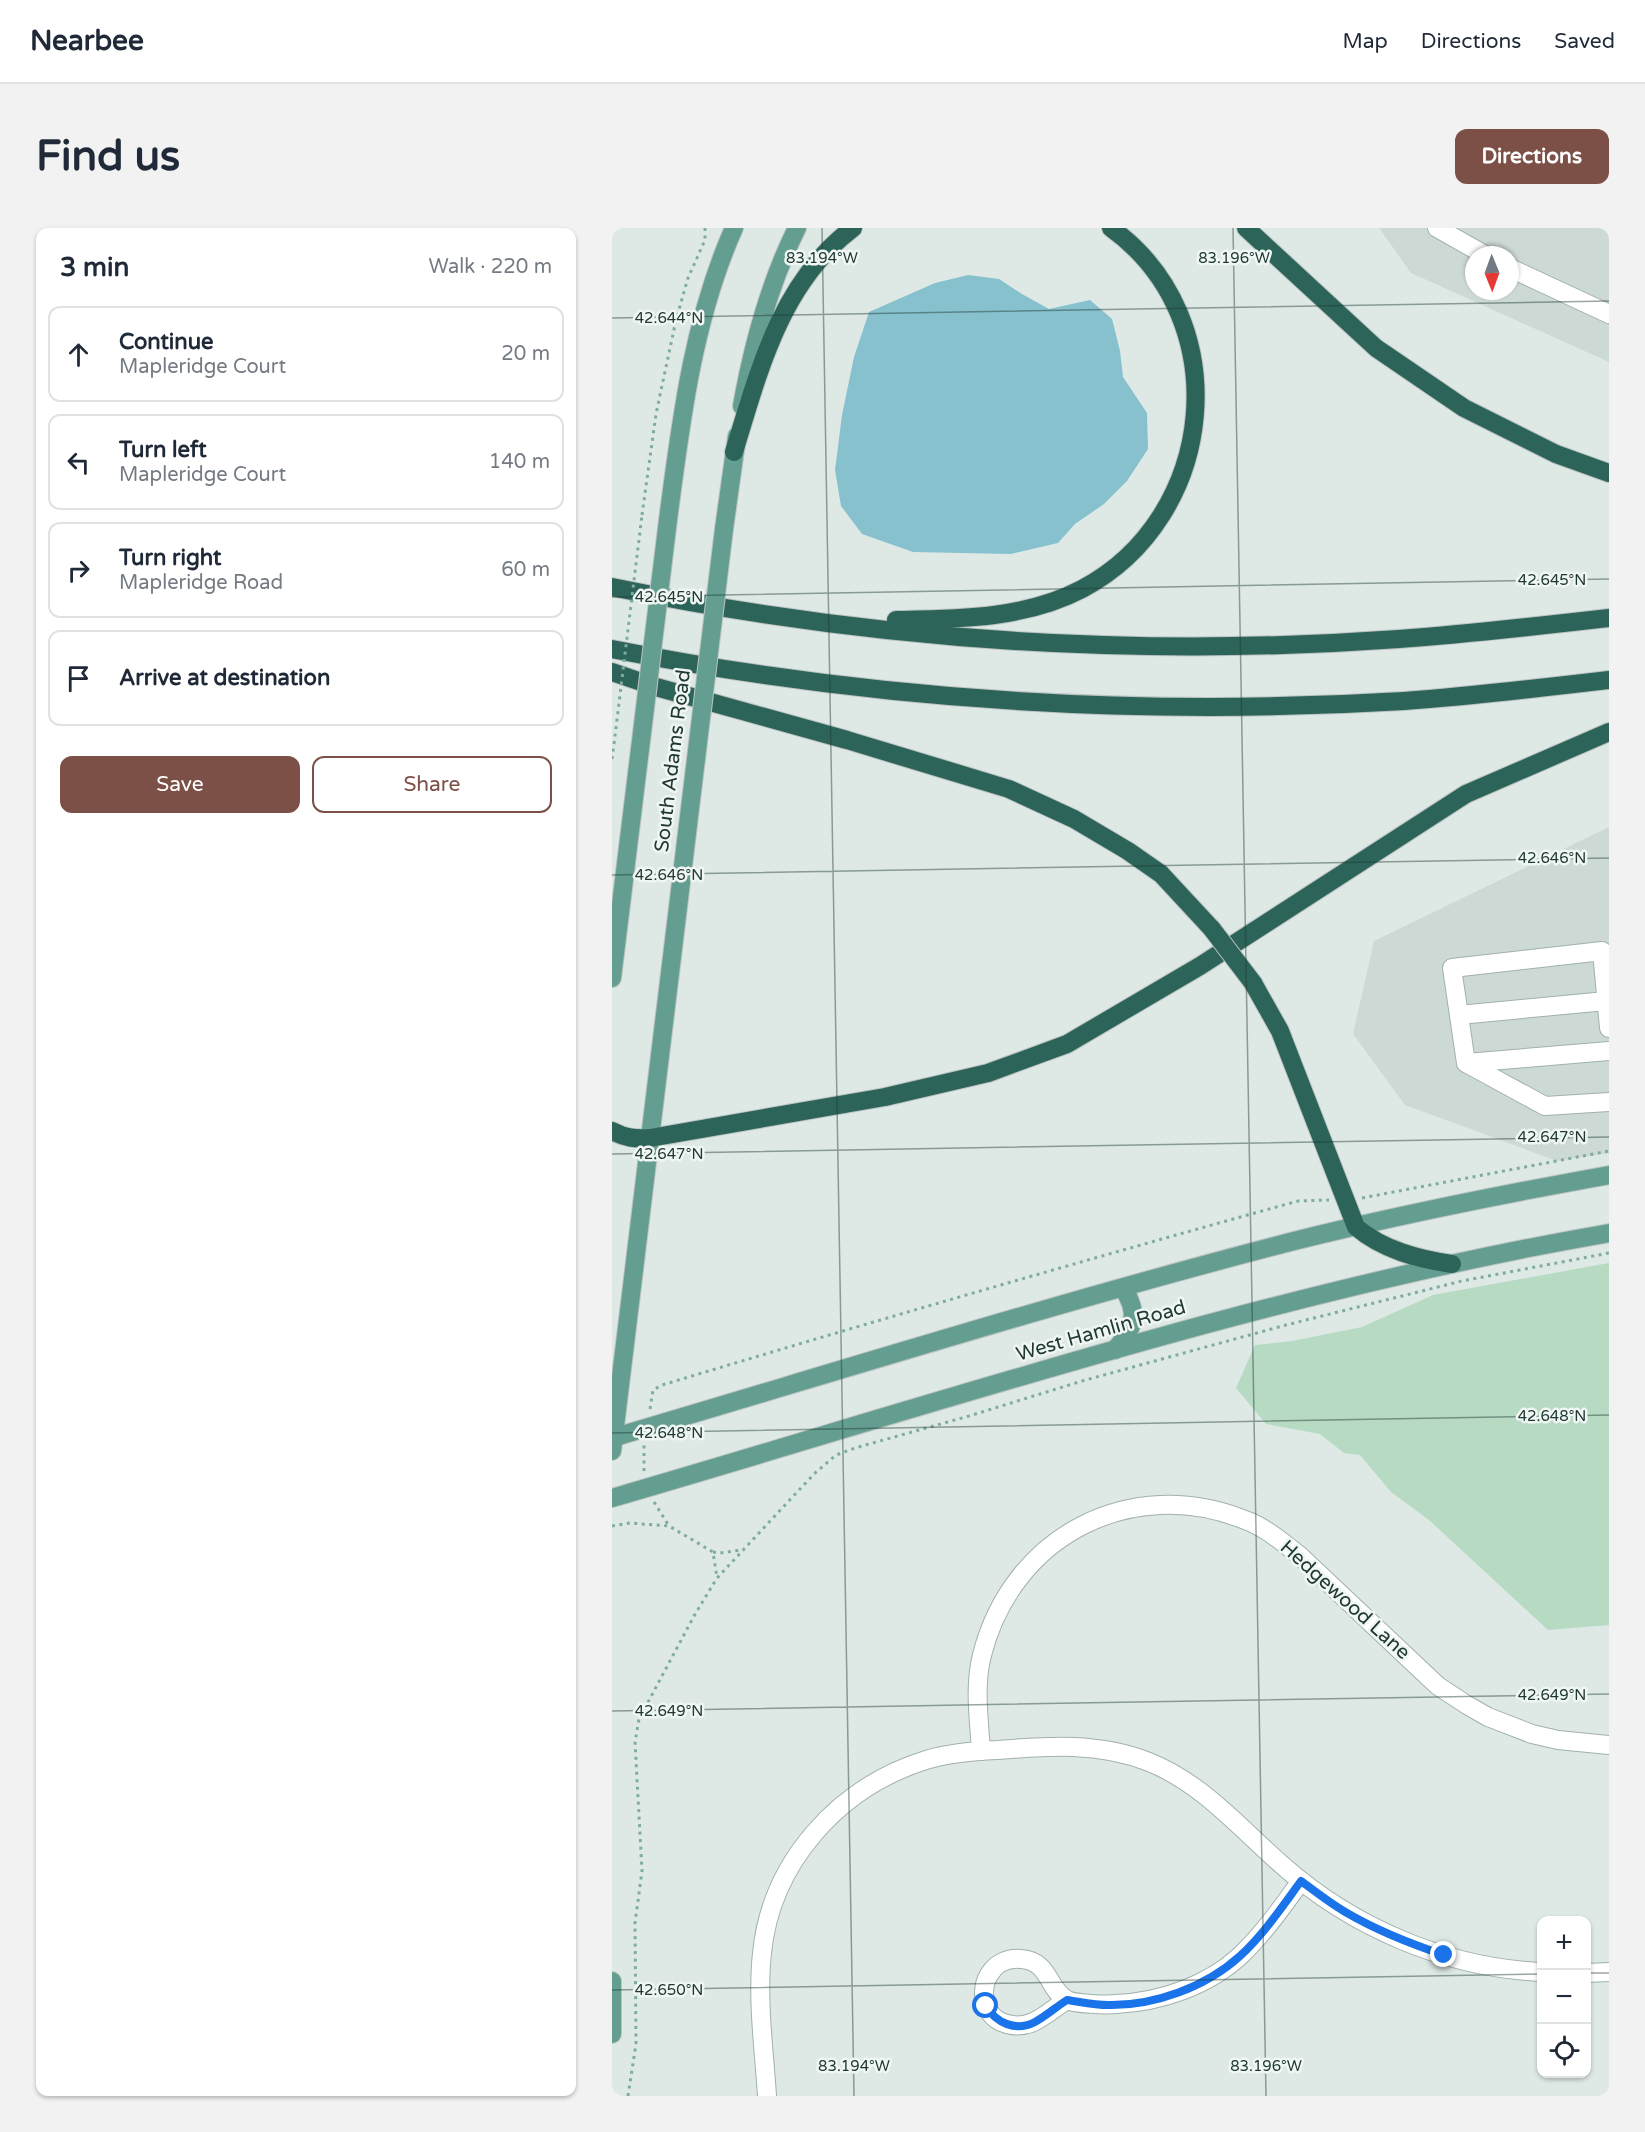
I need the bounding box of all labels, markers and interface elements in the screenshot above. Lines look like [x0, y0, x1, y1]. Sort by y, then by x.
text: Nearbee [30, 24, 144, 58]
text: Map [1342, 29, 1388, 54]
text: Directions [1421, 29, 1521, 54]
text: Saved [1554, 29, 1615, 54]
button: Directions [1455, 129, 1609, 184]
text: Find us [36, 131, 180, 182]
north arrow [1465, 246, 1519, 300]
text: 83.194°W [786, 249, 858, 267]
text: 83.196°W [1198, 249, 1270, 267]
text: 3 min [60, 252, 129, 283]
text: Walk · 220 m [429, 255, 552, 279]
text: 42.644°N [635, 309, 703, 327]
text: Continue [119, 329, 214, 355]
icon: ahead [62, 338, 95, 371]
text: 20 m [501, 342, 550, 366]
text: Mapleridge Court [119, 355, 286, 379]
text: Turn left [119, 437, 207, 463]
icon: left [62, 446, 95, 479]
text: 140 m [489, 450, 550, 474]
text: Mapleridge Court [119, 463, 286, 487]
text: Turn right [119, 545, 221, 571]
icon: right [62, 554, 95, 587]
text: 60 m [501, 558, 550, 582]
text: Mapleridge Road [119, 571, 283, 595]
text: 42.645°N [1518, 571, 1586, 589]
text: 42.645°N [635, 588, 703, 606]
icon: arrive [62, 662, 95, 695]
text: Arrive at destination [119, 665, 330, 691]
street label: South Adams Road [650, 668, 696, 854]
button: Save [60, 756, 300, 813]
button: Share [312, 756, 552, 813]
text: 42.646°N [1518, 849, 1586, 867]
text: 42.646°N [635, 866, 703, 884]
text: 42.647°N [1517, 1128, 1587, 1146]
text: 42.647°N [634, 1145, 704, 1163]
street label: West Hamlin Road [1013, 1295, 1189, 1367]
text: 42.648°N [1518, 1407, 1586, 1425]
text: 42.648°N [635, 1424, 703, 1442]
street label: Hedgewood Lane [1275, 1535, 1415, 1665]
text: 42.649°N [1518, 1686, 1586, 1704]
text: 42.649°N [635, 1702, 703, 1720]
map controls [1537, 1916, 1591, 2078]
button: + [1537, 1916, 1591, 1970]
route end [1430, 1941, 1456, 1967]
button: − [1537, 1970, 1591, 2024]
text: 42.650°N [635, 1981, 703, 1999]
route start [972, 1992, 998, 2018]
button: locate [1537, 2024, 1591, 2078]
text: 83.194°W [818, 2057, 890, 2075]
text: 83.196°W [1230, 2057, 1302, 2075]

